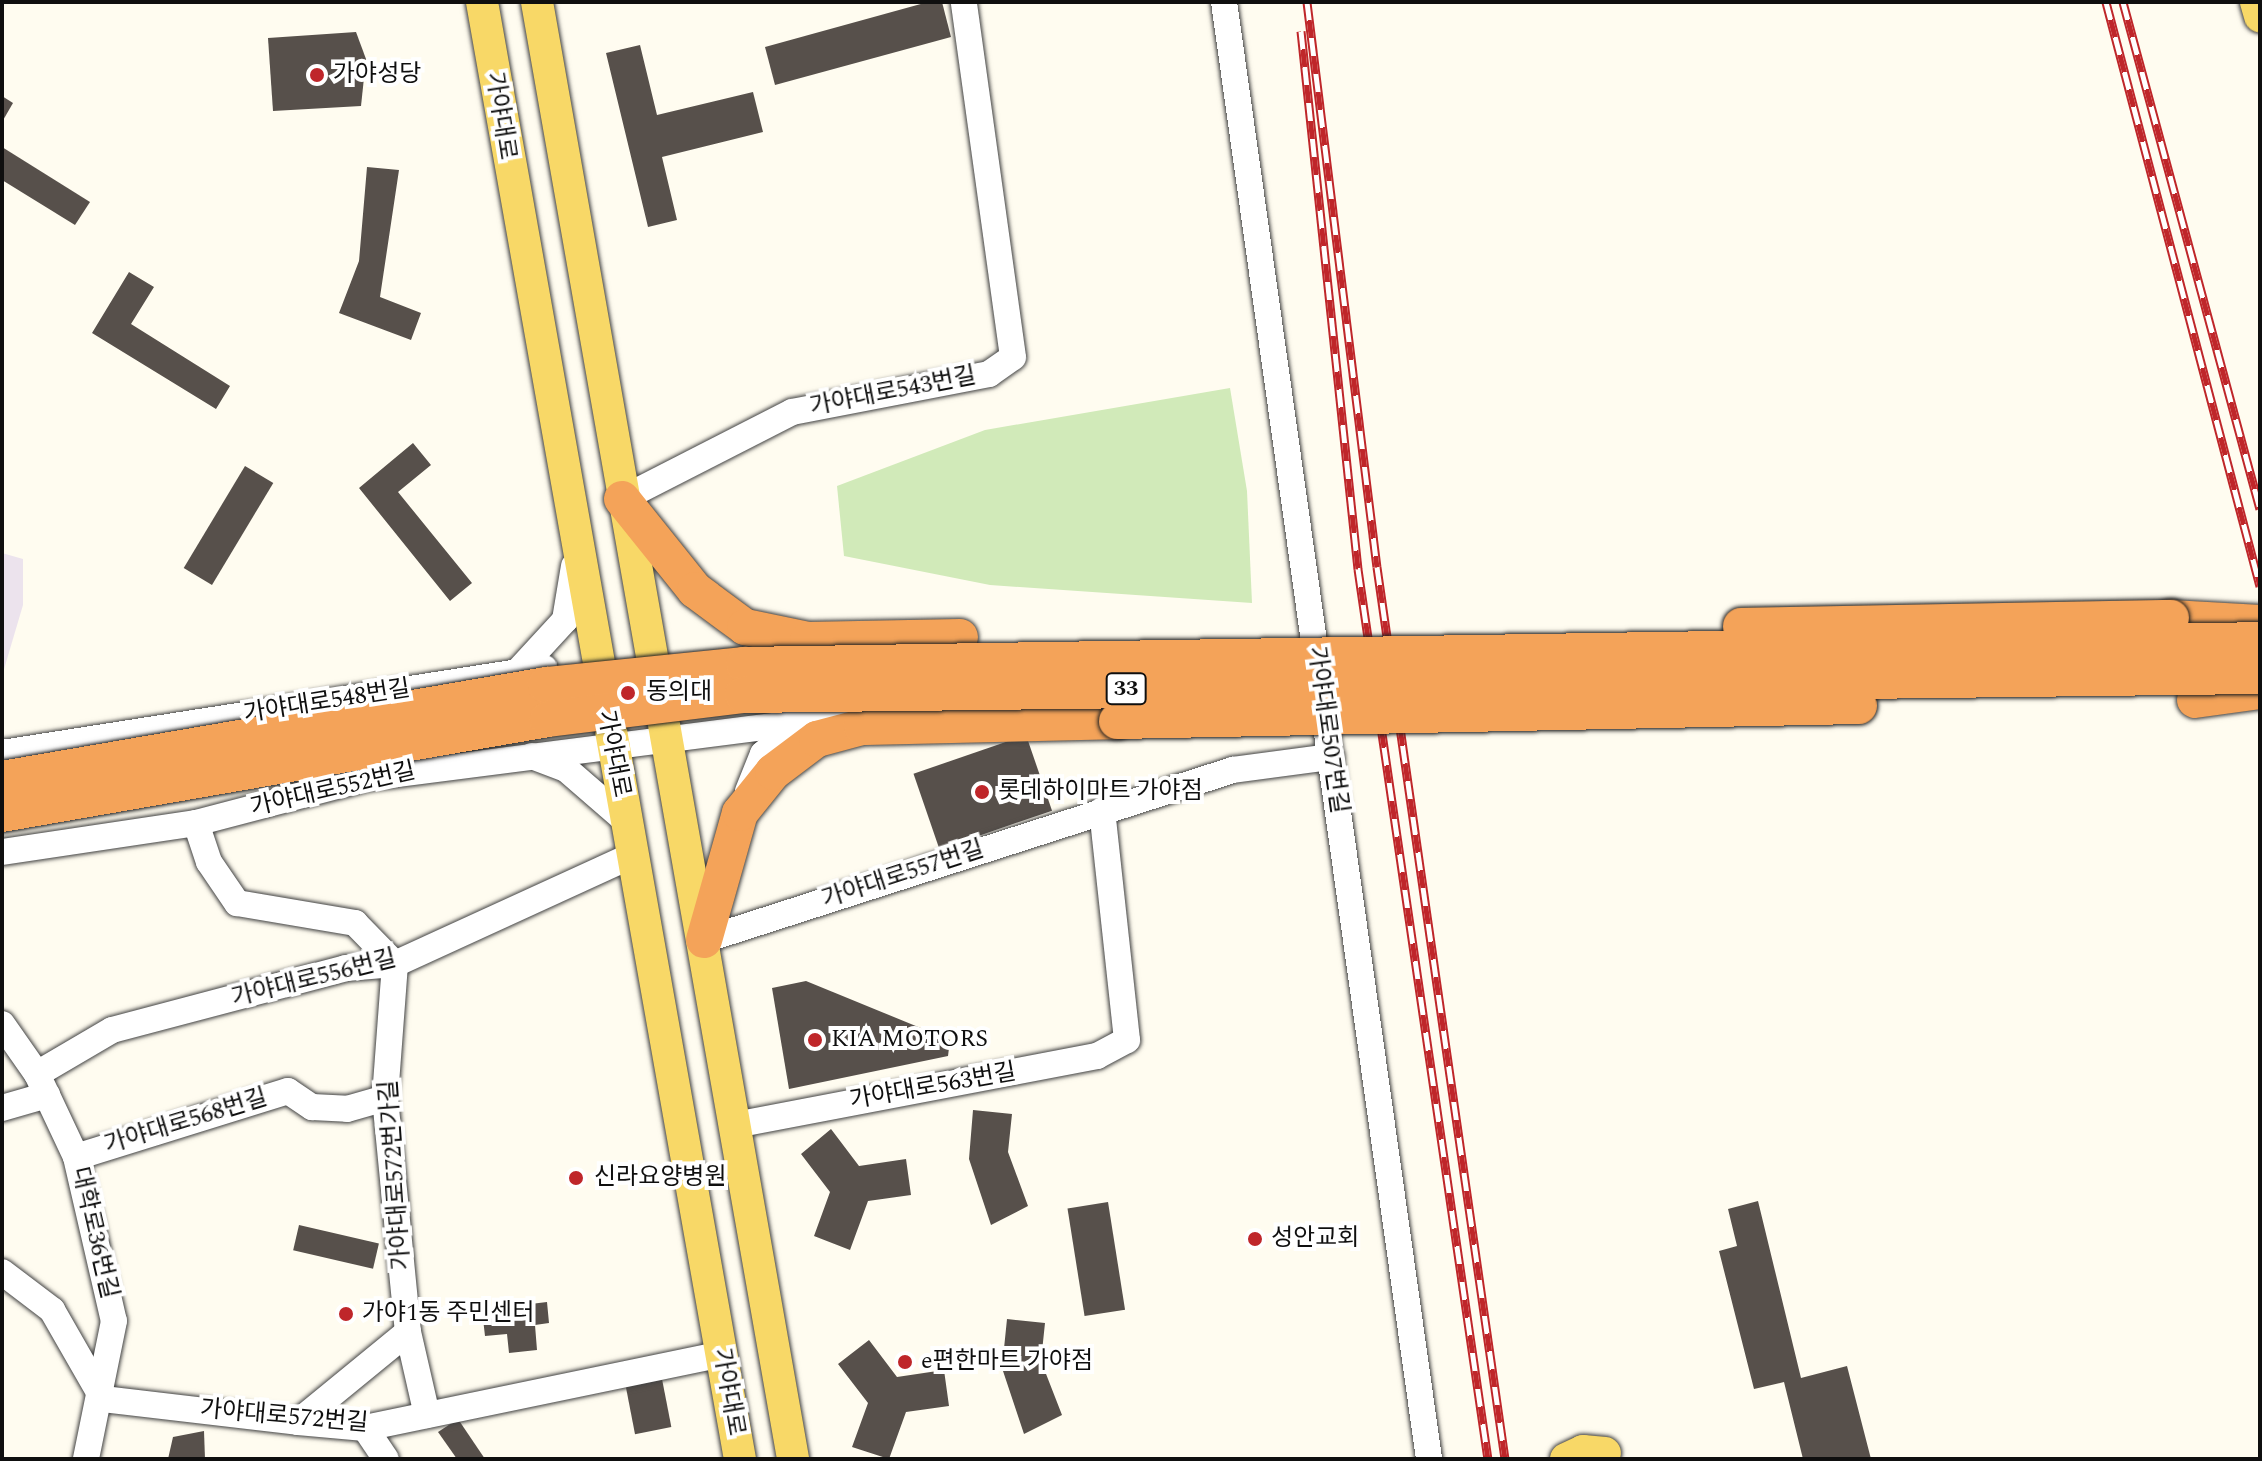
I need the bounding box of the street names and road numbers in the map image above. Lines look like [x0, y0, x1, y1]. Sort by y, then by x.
street label: 가야대로 [479, 70, 521, 162]
street label: 가야대로543번길 [808, 362, 978, 422]
street label: 가야대로507번길 [1301, 645, 1353, 815]
road number: 33 [1104, 671, 1148, 707]
street label: 가야대로548번길 [242, 675, 412, 729]
street label: 가야대로 [590, 708, 636, 800]
street label: 가야대로552번길 [248, 757, 418, 823]
street label: 가야대로557번길 [818, 835, 988, 915]
street label: 가야대로556번길 [229, 945, 399, 1013]
street label: 가야대로563번길 [848, 1058, 1018, 1116]
street label: 가야대로572번가길 [375, 1079, 417, 1271]
street label: 가야대로568번길 [101, 1084, 271, 1160]
street label: 대학로36번길 [65, 1164, 123, 1302]
street label: 가야대로 [706, 1346, 750, 1438]
street label: 가야대로572번길 [199, 1395, 369, 1439]

